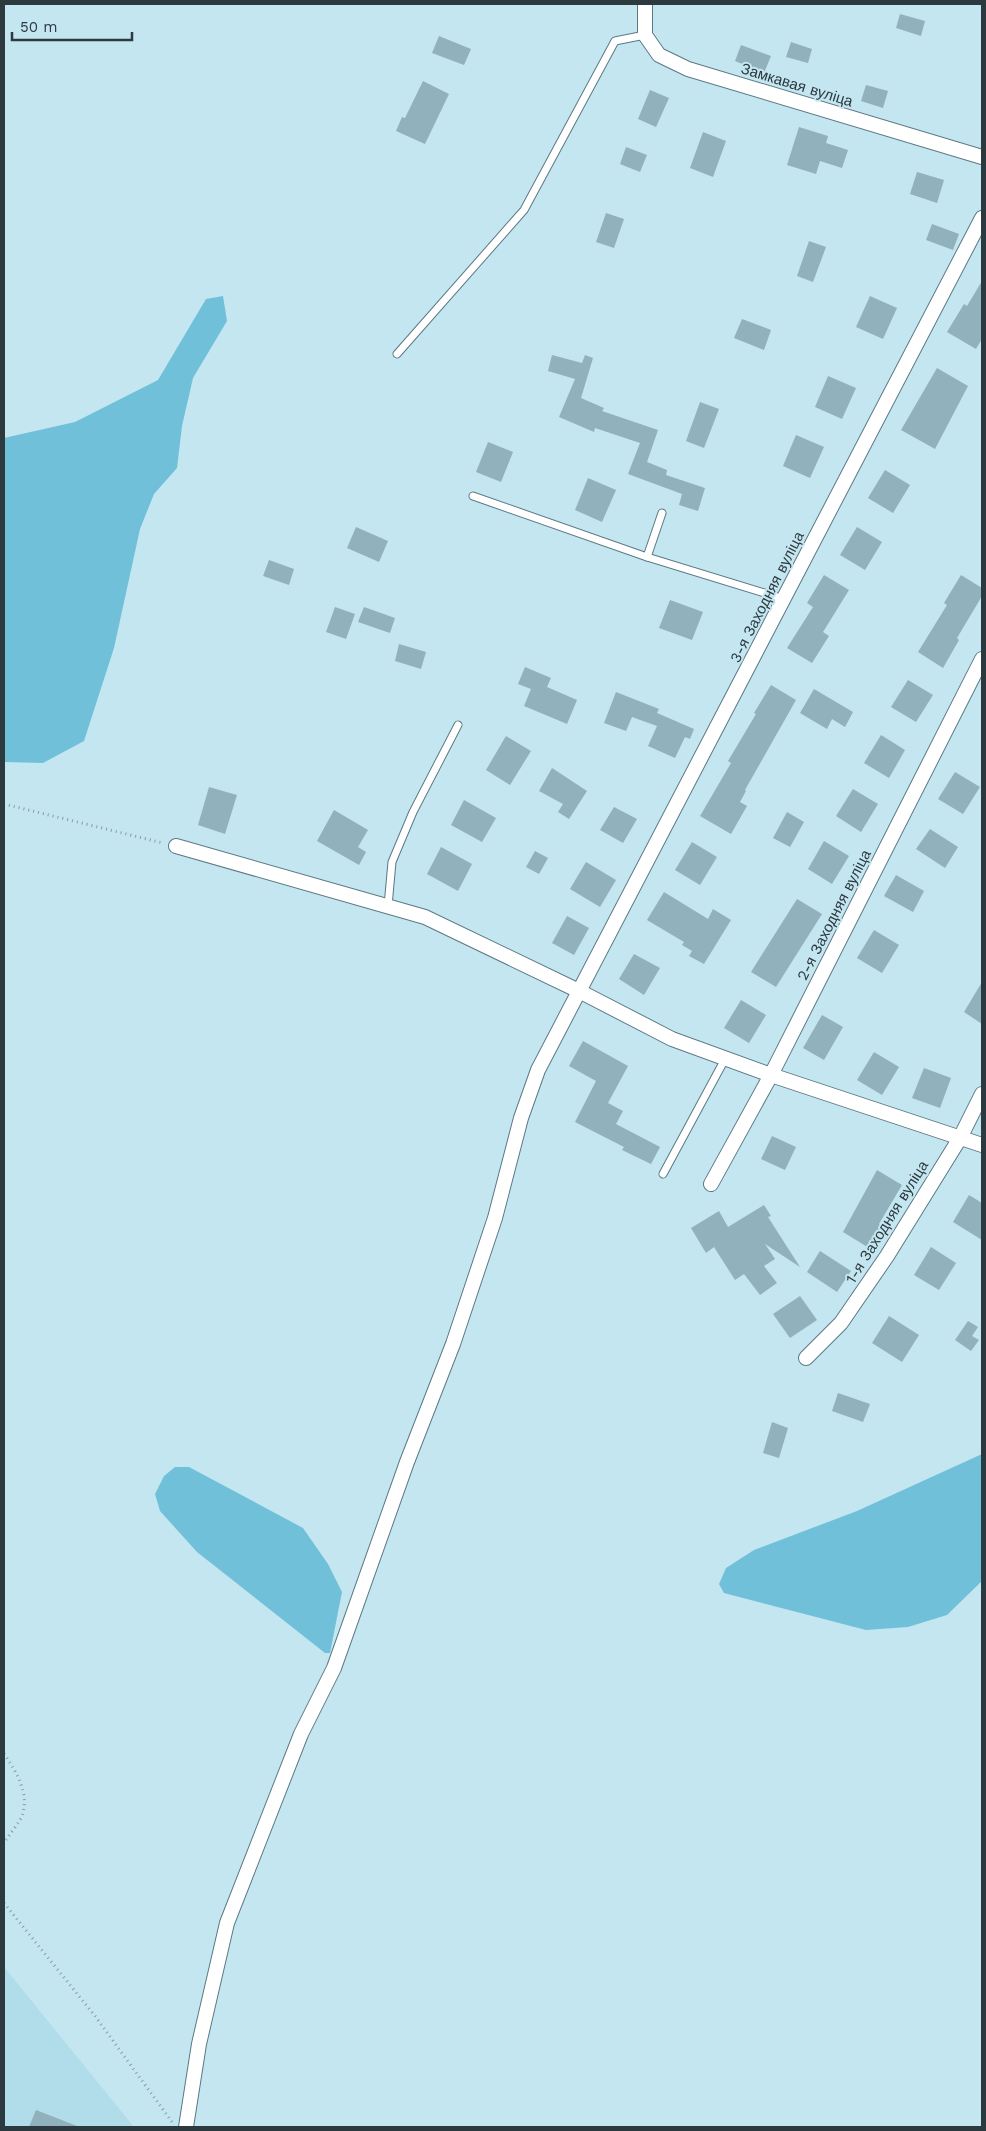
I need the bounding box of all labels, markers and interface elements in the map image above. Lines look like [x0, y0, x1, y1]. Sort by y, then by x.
scale bar [12, 10, 132, 42]
text: 50 m [20, 18, 57, 36]
street label: Замкавая вуліца [739, 59, 856, 111]
street label: 3-я Заходняя вуліца [726, 528, 808, 666]
street label: 2-я Заходняя вуліца [793, 846, 875, 983]
street label: 1-я Заходняя вуліца [842, 1157, 933, 1287]

